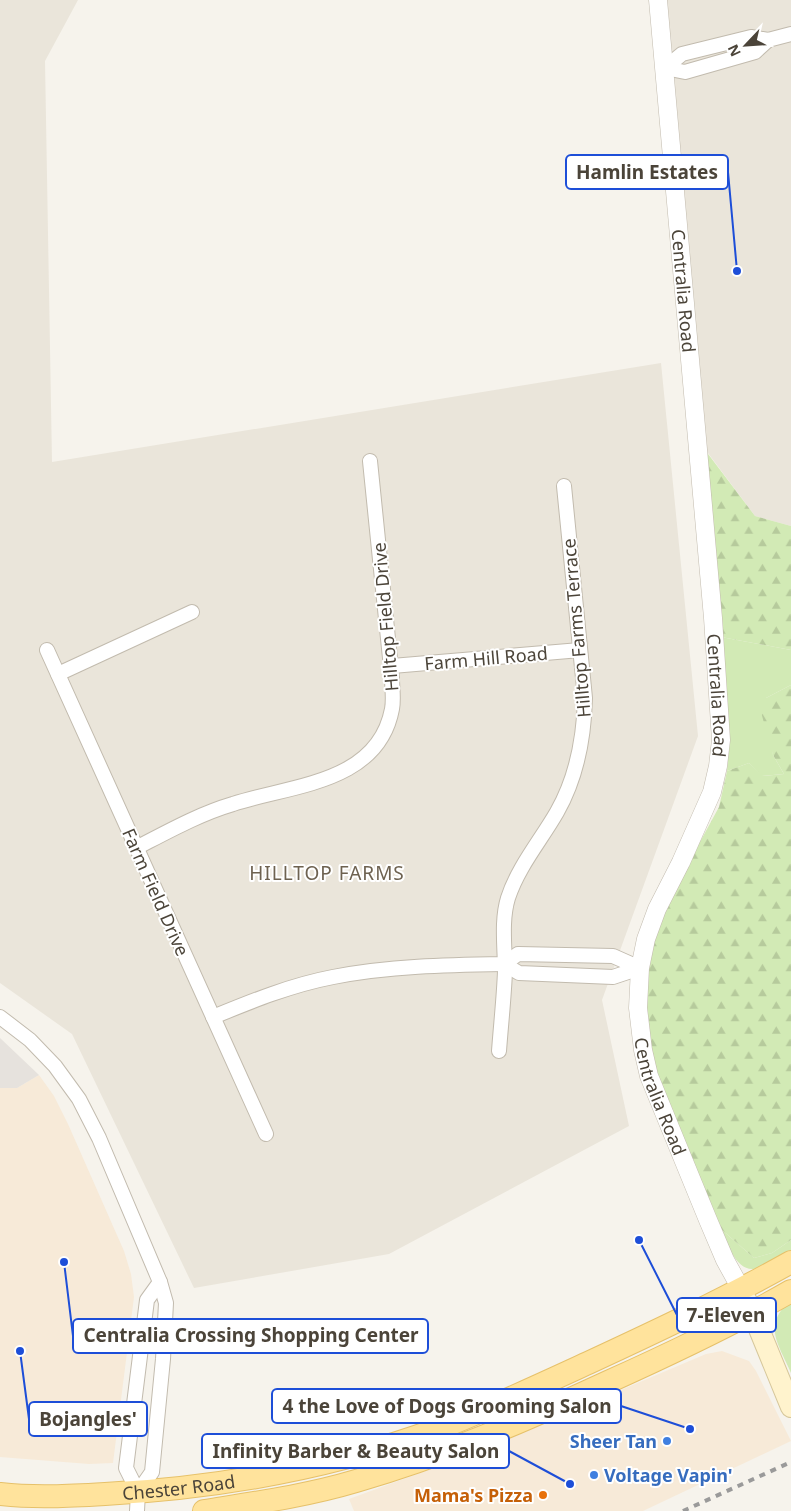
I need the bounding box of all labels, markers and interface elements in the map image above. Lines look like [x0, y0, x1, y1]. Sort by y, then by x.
north arrow [721, 20, 771, 70]
text: N [723, 42, 745, 60]
callout: Hamlin Estates [566, 155, 728, 189]
text: Hamlin Estates [576, 159, 718, 185]
street label: Centralia Road [666, 228, 701, 354]
street label: Hilltop Farms Terrace [556, 537, 596, 719]
street label: Hilltop Field Drive [367, 542, 403, 692]
street label: Centralia Road [702, 633, 733, 758]
street label: Farm Hill Road [423, 641, 549, 675]
street label: Farm Field Drive [117, 824, 195, 960]
district label: HILLTOP FARMS [249, 860, 405, 886]
street label: Centralia Road [630, 1036, 692, 1159]
callout: 7-Eleven [677, 1298, 776, 1332]
text: 7-Eleven [687, 1302, 765, 1328]
callout: Centralia Crossing Shopping Center [73, 1319, 428, 1353]
text: Centralia Crossing Shopping Center [83, 1322, 419, 1348]
callout: 4 the Love of Dogs Grooming Salon [272, 1389, 621, 1423]
text: 4 the Love of Dogs Grooming Salon [282, 1393, 612, 1419]
callout: Bojangles' [29, 1402, 147, 1436]
text: Bojangles' [39, 1406, 137, 1432]
place label: Sheer Tan [570, 1429, 657, 1453]
callout: Infinity Barber & Beauty Salon [202, 1434, 509, 1468]
marker: Sheer Tan [661, 1435, 673, 1447]
text: Infinity Barber & Beauty Salon [213, 1438, 499, 1464]
place label: Voltage Vapin' [604, 1463, 733, 1487]
street label: Chester Road [121, 1469, 237, 1505]
marker: Voltage Vapin' [588, 1469, 600, 1481]
place label: Mama's Pizza [414, 1483, 533, 1507]
marker: Mama's Pizza [537, 1489, 549, 1501]

